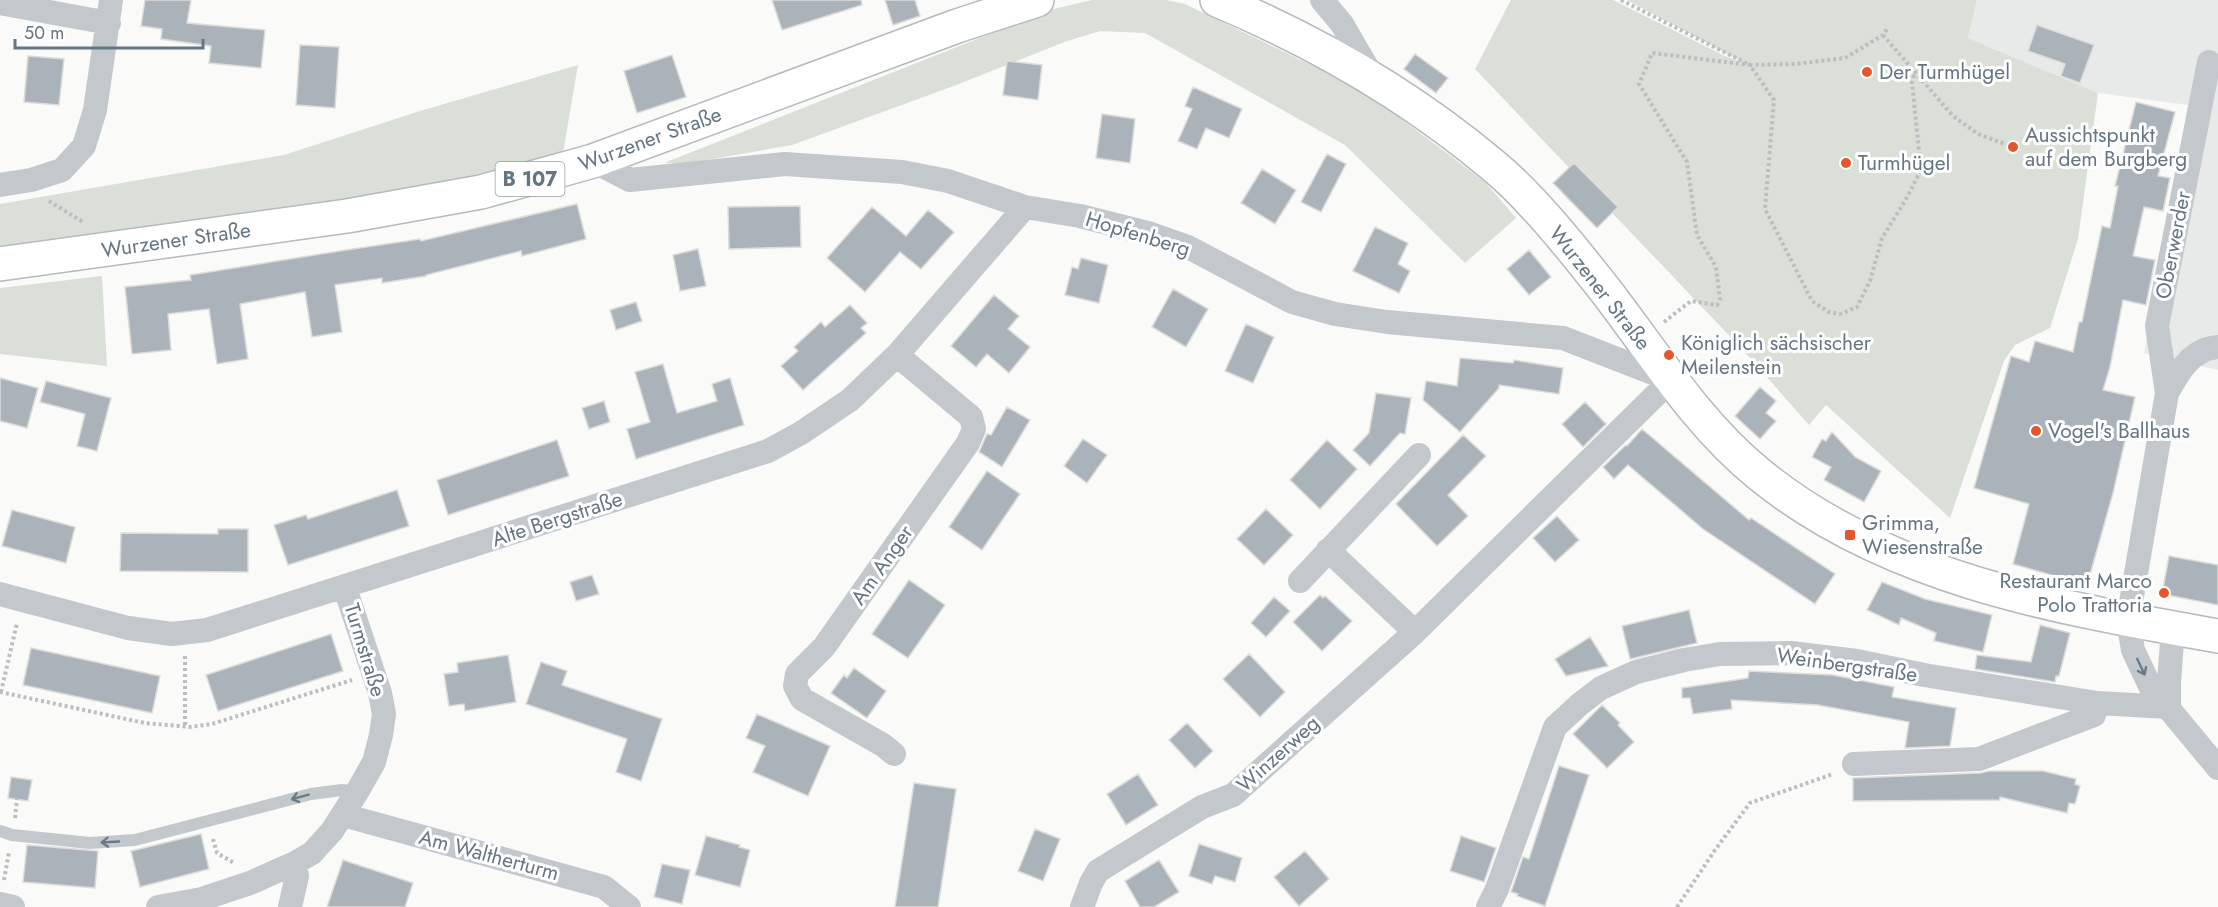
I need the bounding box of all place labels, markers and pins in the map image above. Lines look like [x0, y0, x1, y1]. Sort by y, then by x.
place label: Der Turmhügel [1879, 57, 2010, 87]
marker: Der Turmhügel [1860, 65, 1874, 79]
place label: Aussichtspunkt auf dem Burgberg [2025, 120, 2187, 174]
marker: Aussichtspunkt auf dem Burgberg [2006, 140, 2020, 154]
place label: Turmhügel [1858, 148, 1950, 178]
marker: Turmhügel [1839, 156, 1853, 170]
place label: Königlich sächsischer Meilenstein [1681, 328, 1872, 382]
marker: Königlich sächsischer Meilenstein [1662, 348, 1676, 362]
place label: Vogel's Ballhaus [2048, 416, 2190, 446]
marker: Vogel's Ballhaus [2029, 424, 2043, 438]
place label: Grimma, Wiesenstraße [1862, 508, 1983, 562]
marker: Grimma, Wiesenstraße [1843, 528, 1857, 542]
place label: Restaurant Marco Polo Trattoria [2000, 566, 2152, 620]
marker: Restaurant Marco Polo Trattoria [2157, 586, 2171, 600]

